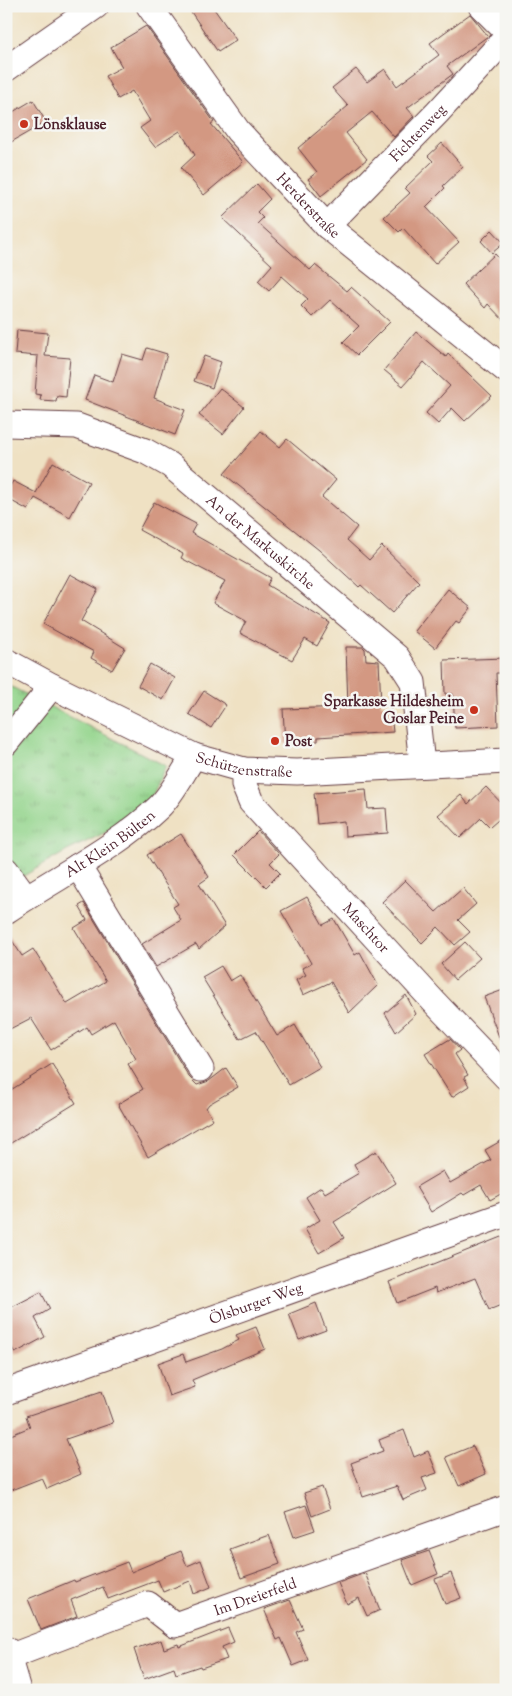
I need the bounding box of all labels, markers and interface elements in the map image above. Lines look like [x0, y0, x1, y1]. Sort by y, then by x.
street label: Fichtenweg [386, 100, 452, 168]
place label: Lönsklause [34, 115, 107, 136]
marker: Lönsklause [18, 118, 30, 130]
street label: Herderstraße [271, 169, 344, 244]
street label: An der Markuskirche [201, 491, 319, 595]
place label: Sparkasse Hildesheim Goslar Peine [324, 692, 465, 730]
marker: Sparkasse Hildesheim Goslar Peine [468, 704, 480, 716]
place label: Post [285, 732, 313, 753]
marker: Post [269, 735, 281, 747]
street label: Schützenstraße [193, 748, 293, 784]
street label: Alt Klein Bülten [62, 806, 161, 884]
street label: Maschtor [337, 899, 394, 959]
street label: Ölsburger Weg [206, 1278, 306, 1331]
street label: Im Dreierfeld [212, 1574, 300, 1622]

